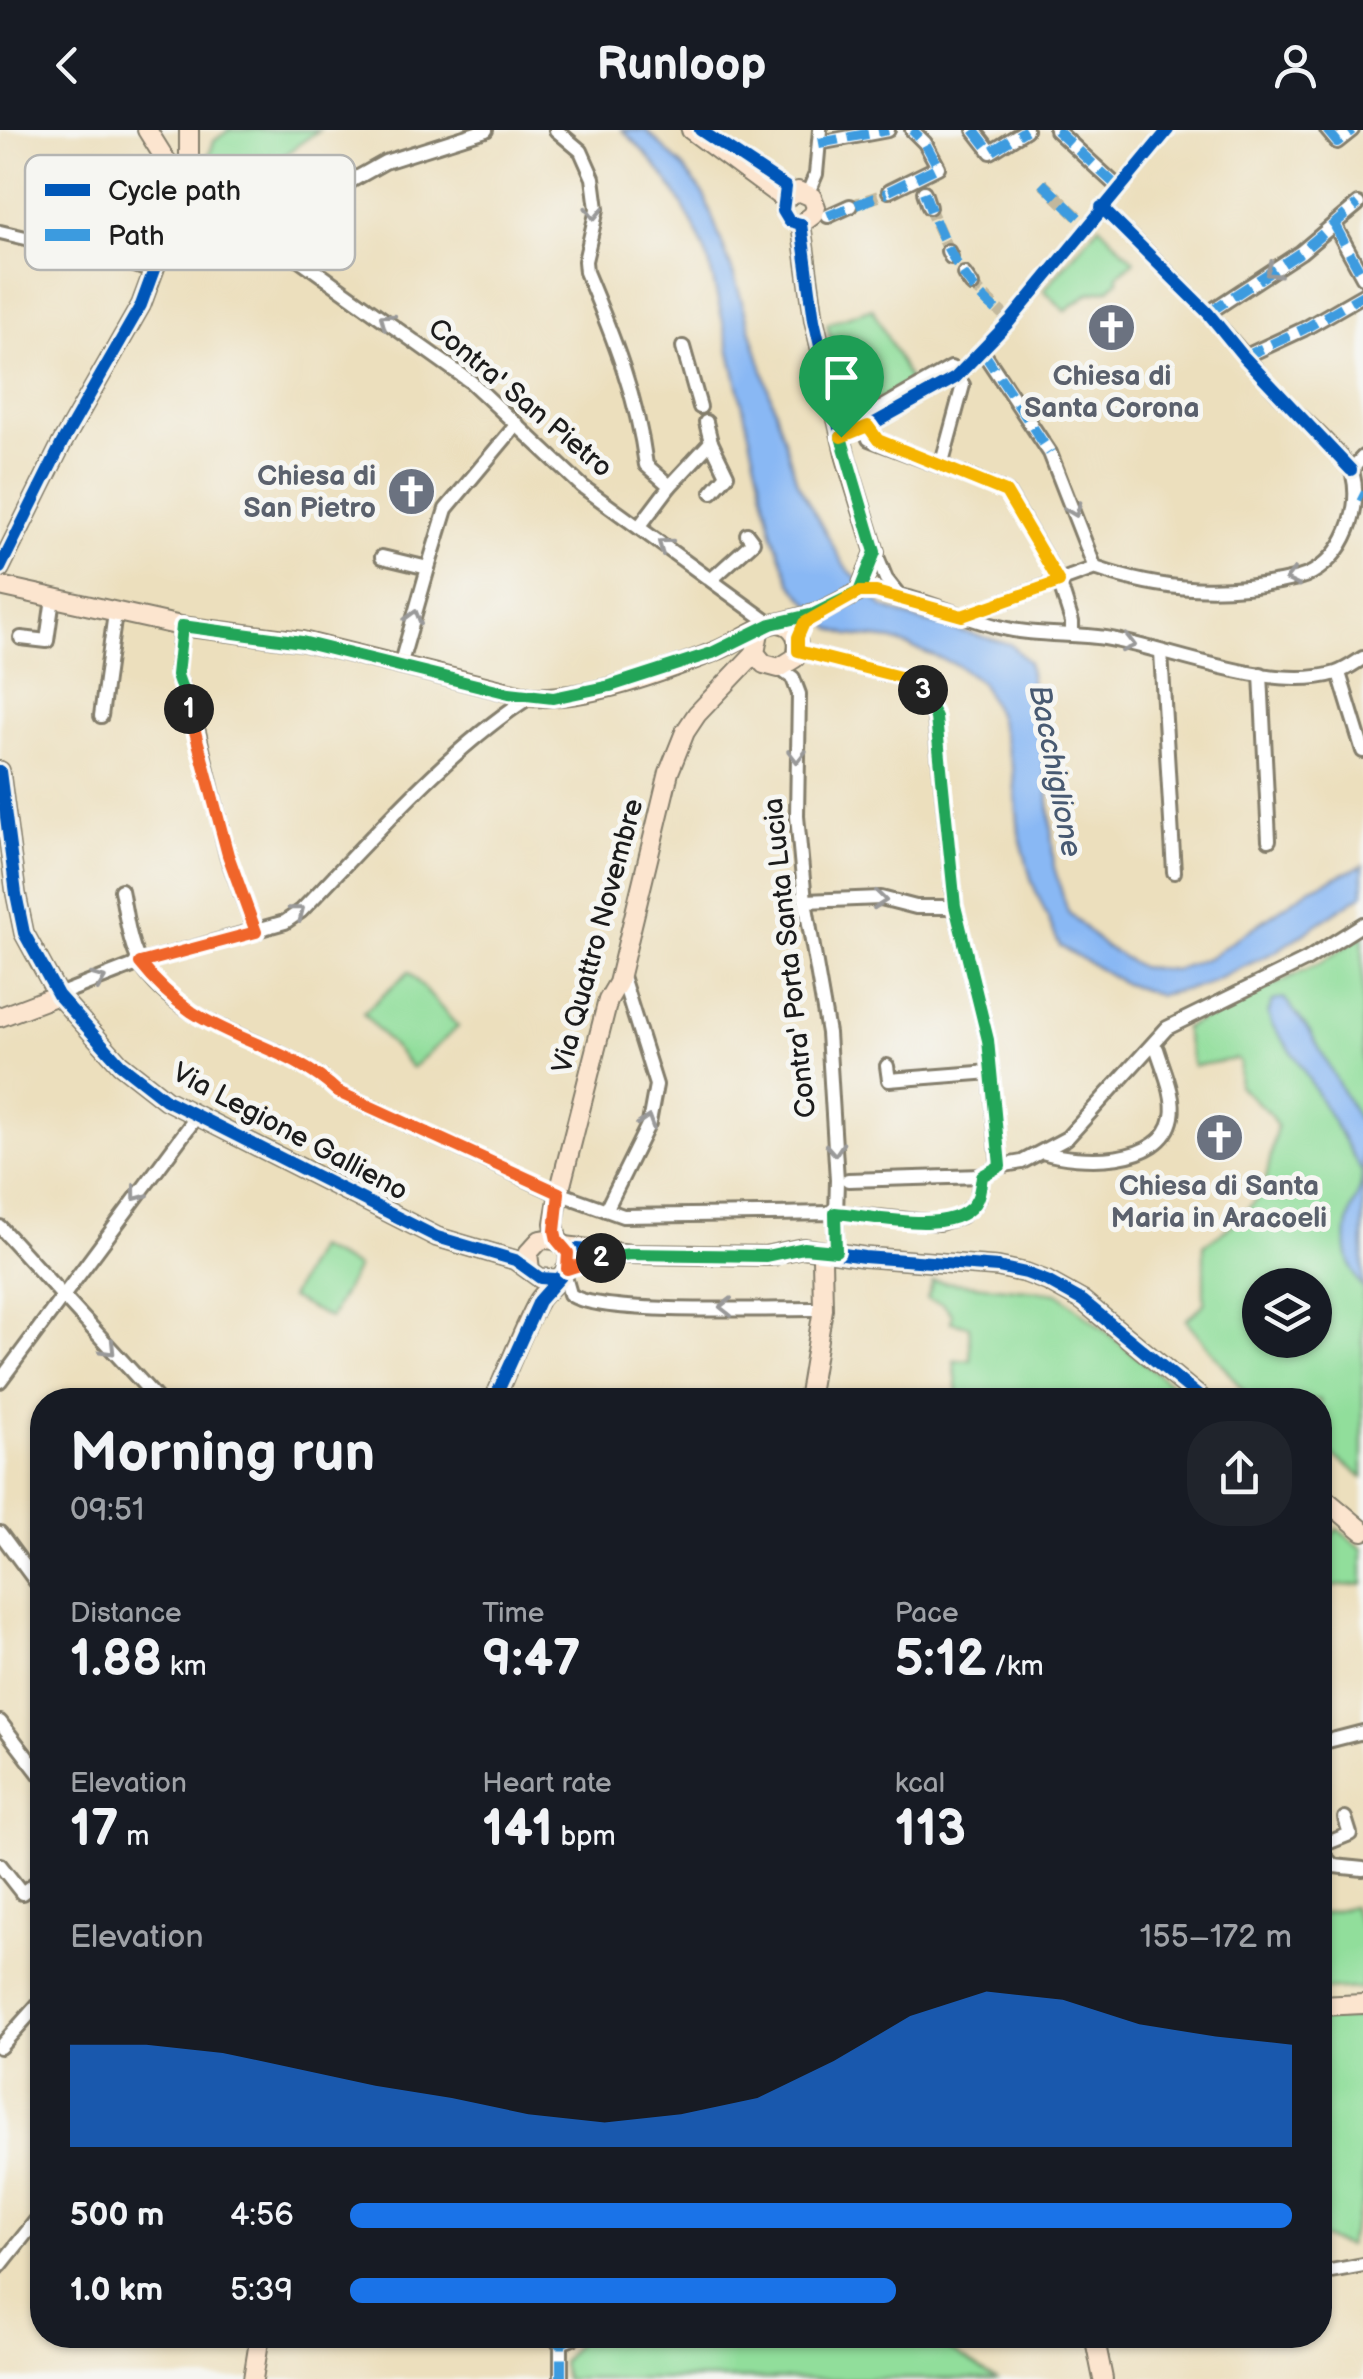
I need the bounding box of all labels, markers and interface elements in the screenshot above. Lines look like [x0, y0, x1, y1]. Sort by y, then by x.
icon: back [40, 38, 95, 93]
text: Runloop [597, 38, 766, 93]
icon: person [1268, 38, 1323, 93]
legend [25, 155, 355, 270]
text: Cycle path [108, 175, 241, 208]
one-way arrow [584, 206, 605, 222]
text: Path [108, 220, 164, 253]
one-way arrow [1265, 258, 1283, 277]
church icon: Chiesa di Santa Corona [1086, 302, 1138, 354]
street label: Contra' San Pietro [421, 311, 619, 485]
one-way arrow [379, 314, 397, 332]
pin [799, 335, 884, 438]
icon: arrive [814, 350, 869, 405]
place label: Chiesa di Santa Corona [1024, 360, 1200, 425]
place label: Chiesa di San Pietro [243, 460, 376, 525]
church icon: Chiesa di San Pietro [385, 466, 437, 518]
one-way arrow [1063, 500, 1083, 517]
one-way arrow [657, 539, 676, 557]
one-way arrow [1284, 566, 1301, 587]
one-way arrow [402, 609, 423, 626]
one-way arrow [1120, 632, 1137, 653]
pin: 3 [898, 665, 948, 715]
text: 3 [915, 673, 931, 706]
water label: Bacchiglione [1021, 682, 1089, 860]
pin: 1 [164, 684, 214, 734]
text: 1 [183, 692, 195, 725]
one-way arrow [786, 750, 808, 765]
street label: Via Quattro Novembre [545, 795, 651, 1077]
street label: Contra' Porta Santa Lucia [757, 796, 823, 1120]
one-way arrow [872, 889, 888, 911]
one-way arrow [286, 906, 304, 923]
one-way arrow [89, 971, 107, 991]
street label: Via Legione Gallieno [167, 1056, 413, 1208]
church icon: Chiesa di Santa Maria in Aracoeli [1193, 1112, 1245, 1164]
one-way arrow [635, 1114, 655, 1131]
one-way arrow [823, 1141, 845, 1157]
place label: Chiesa di Santa Maria in Aracoeli [1111, 1170, 1327, 1235]
one-way arrow [133, 1183, 150, 1201]
pin: 2 [576, 1233, 626, 1283]
text: 2 [593, 1241, 609, 1274]
map controls [1242, 1268, 1332, 1358]
button: layers [1242, 1268, 1332, 1358]
one-way arrow [717, 1296, 732, 1318]
one-way arrow [97, 1337, 115, 1355]
text: Morning run [70, 1420, 375, 1487]
button: share [1187, 1421, 1292, 1526]
text: 09:51 [70, 1491, 145, 1530]
text: Distance [70, 1597, 182, 1630]
text: Time [482, 1597, 544, 1630]
text: Pace [895, 1597, 959, 1630]
text: 1.88 [70, 1630, 162, 1690]
text: 9:47 [482, 1630, 581, 1690]
text: 5:12 [895, 1630, 987, 1690]
text: km [162, 1650, 207, 1683]
text: /km [987, 1650, 1044, 1683]
text: Elevation [70, 1767, 187, 1800]
text: Heart rate [482, 1767, 612, 1800]
text: kcal [895, 1767, 945, 1800]
text: 17 [70, 1800, 119, 1860]
text: 141 [482, 1800, 553, 1860]
text: 113 [895, 1800, 966, 1860]
text: m [119, 1820, 149, 1853]
text: bpm [553, 1820, 616, 1853]
text: Elevation [70, 1918, 203, 1957]
text: 155–172 m [1140, 1918, 1292, 1957]
text: 500 m [70, 2196, 164, 2235]
text: 4:56 [230, 2196, 294, 2235]
text: 1.0 km [70, 2271, 163, 2310]
text: 5:39 [230, 2271, 293, 2310]

